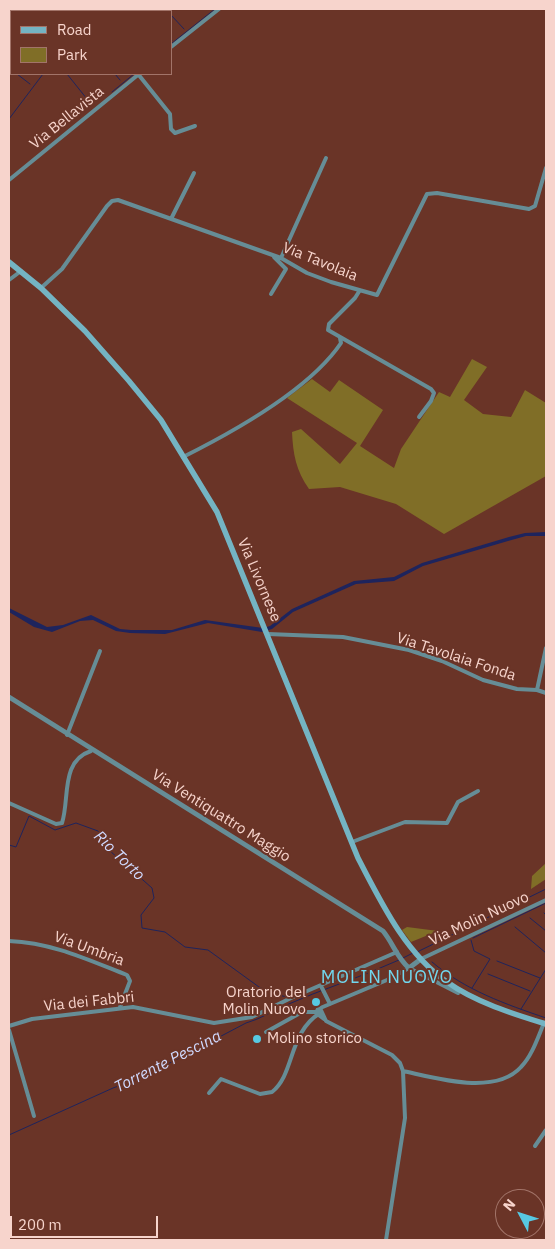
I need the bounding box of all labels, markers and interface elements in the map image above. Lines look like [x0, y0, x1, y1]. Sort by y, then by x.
legend [10, 10, 172, 75]
text: Road [57, 20, 92, 39]
text: Park [57, 45, 87, 64]
street label: Via Bellavista [26, 83, 108, 153]
street label: Via Tavolaia [280, 239, 360, 285]
street label: Via Livornese [233, 535, 285, 625]
street label: Via Tavolaia Fonda [394, 629, 518, 685]
street label: Via Ventiquattro Maggio [148, 766, 294, 866]
water label: Rio Torto [90, 827, 148, 885]
street label: Via Molin Nuovo [426, 888, 532, 950]
street label: Via Umbria [51, 928, 127, 970]
district label: MOLIN NUOVO [319, 967, 455, 989]
place label: Oratorio del Molin Nuovo [222, 984, 306, 1019]
street label: Via dei Fabbri [43, 988, 135, 1016]
marker: Oratorio del Molin Nuovo [310, 996, 322, 1008]
water label: Torrente Pescina [111, 1027, 225, 1097]
place label: Molino storico [267, 1030, 362, 1048]
marker: Molino storico [251, 1033, 263, 1045]
north arrow [495, 1189, 545, 1239]
text: N [499, 1195, 519, 1215]
scale bar [12, 1206, 160, 1238]
text: 200 m [18, 1215, 62, 1234]

